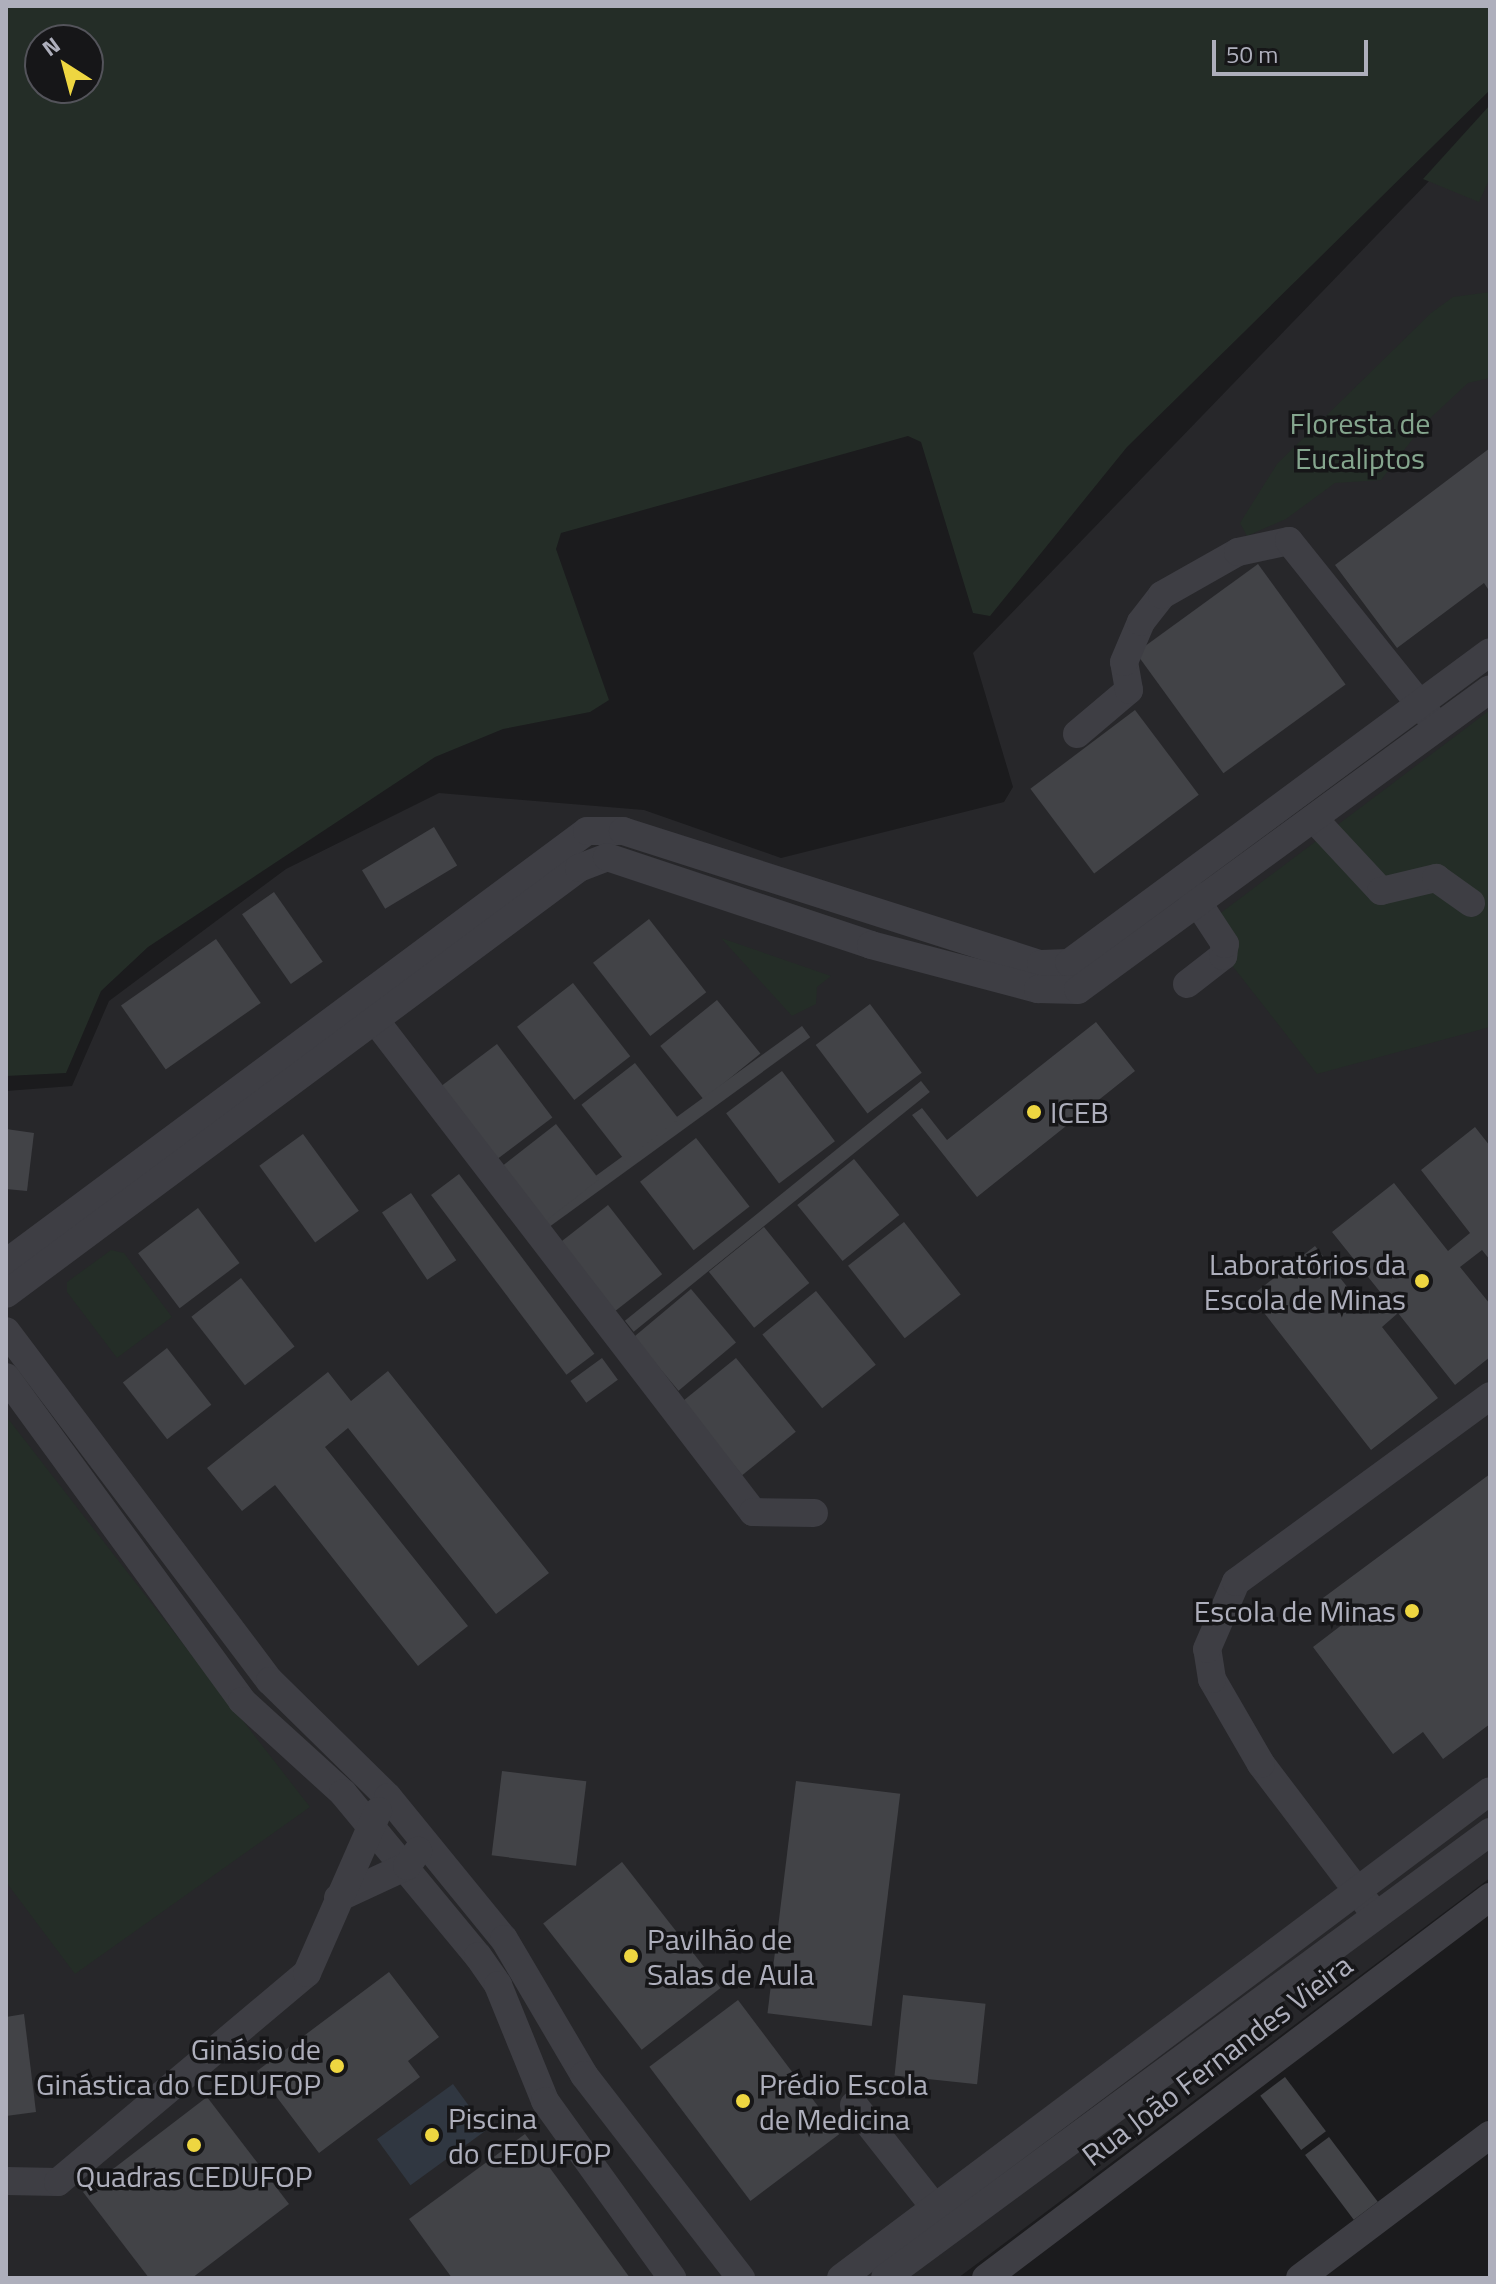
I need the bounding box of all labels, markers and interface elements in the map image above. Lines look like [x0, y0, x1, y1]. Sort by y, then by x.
north arrow [24, 24, 104, 104]
scale bar [1216, 24, 1372, 74]
text: N [35, 28, 67, 64]
text: 50 m [1226, 36, 1278, 72]
park label: Floresta de Eucaliptos [1290, 405, 1430, 476]
place label: ICEB [1050, 1094, 1109, 1130]
marker: ICEB [1025, 1103, 1043, 1121]
place label: Laboratórios da Escola de Minas [1204, 1246, 1406, 1316]
marker: Laboratórios da Escola de Minas [1413, 1272, 1431, 1290]
place label: Escola de Minas [1194, 1593, 1396, 1629]
marker: Escola de Minas [1403, 1602, 1421, 1620]
place label: Pavilhão de Salas de Aula [647, 1921, 814, 1992]
marker: Pavilhão de Salas de Aula [622, 1947, 640, 1965]
street label: Rua João Fernandes Vieira [1075, 1947, 1359, 2173]
place label: Ginásio de Ginástica do CEDUFOP [36, 2031, 321, 2102]
marker: Ginásio de Ginástica do CEDUFOP [328, 2057, 346, 2075]
place label: Prédio Escola de Medicina [759, 2066, 928, 2136]
marker: Prédio Escola de Medicina [734, 2092, 752, 2110]
place label: Piscina do CEDUFOP [448, 2100, 611, 2170]
marker: Piscina do CEDUFOP [423, 2126, 441, 2144]
marker: Quadras CEDUFOP [185, 2136, 203, 2154]
place label: Quadras CEDUFOP [75, 2158, 313, 2194]

